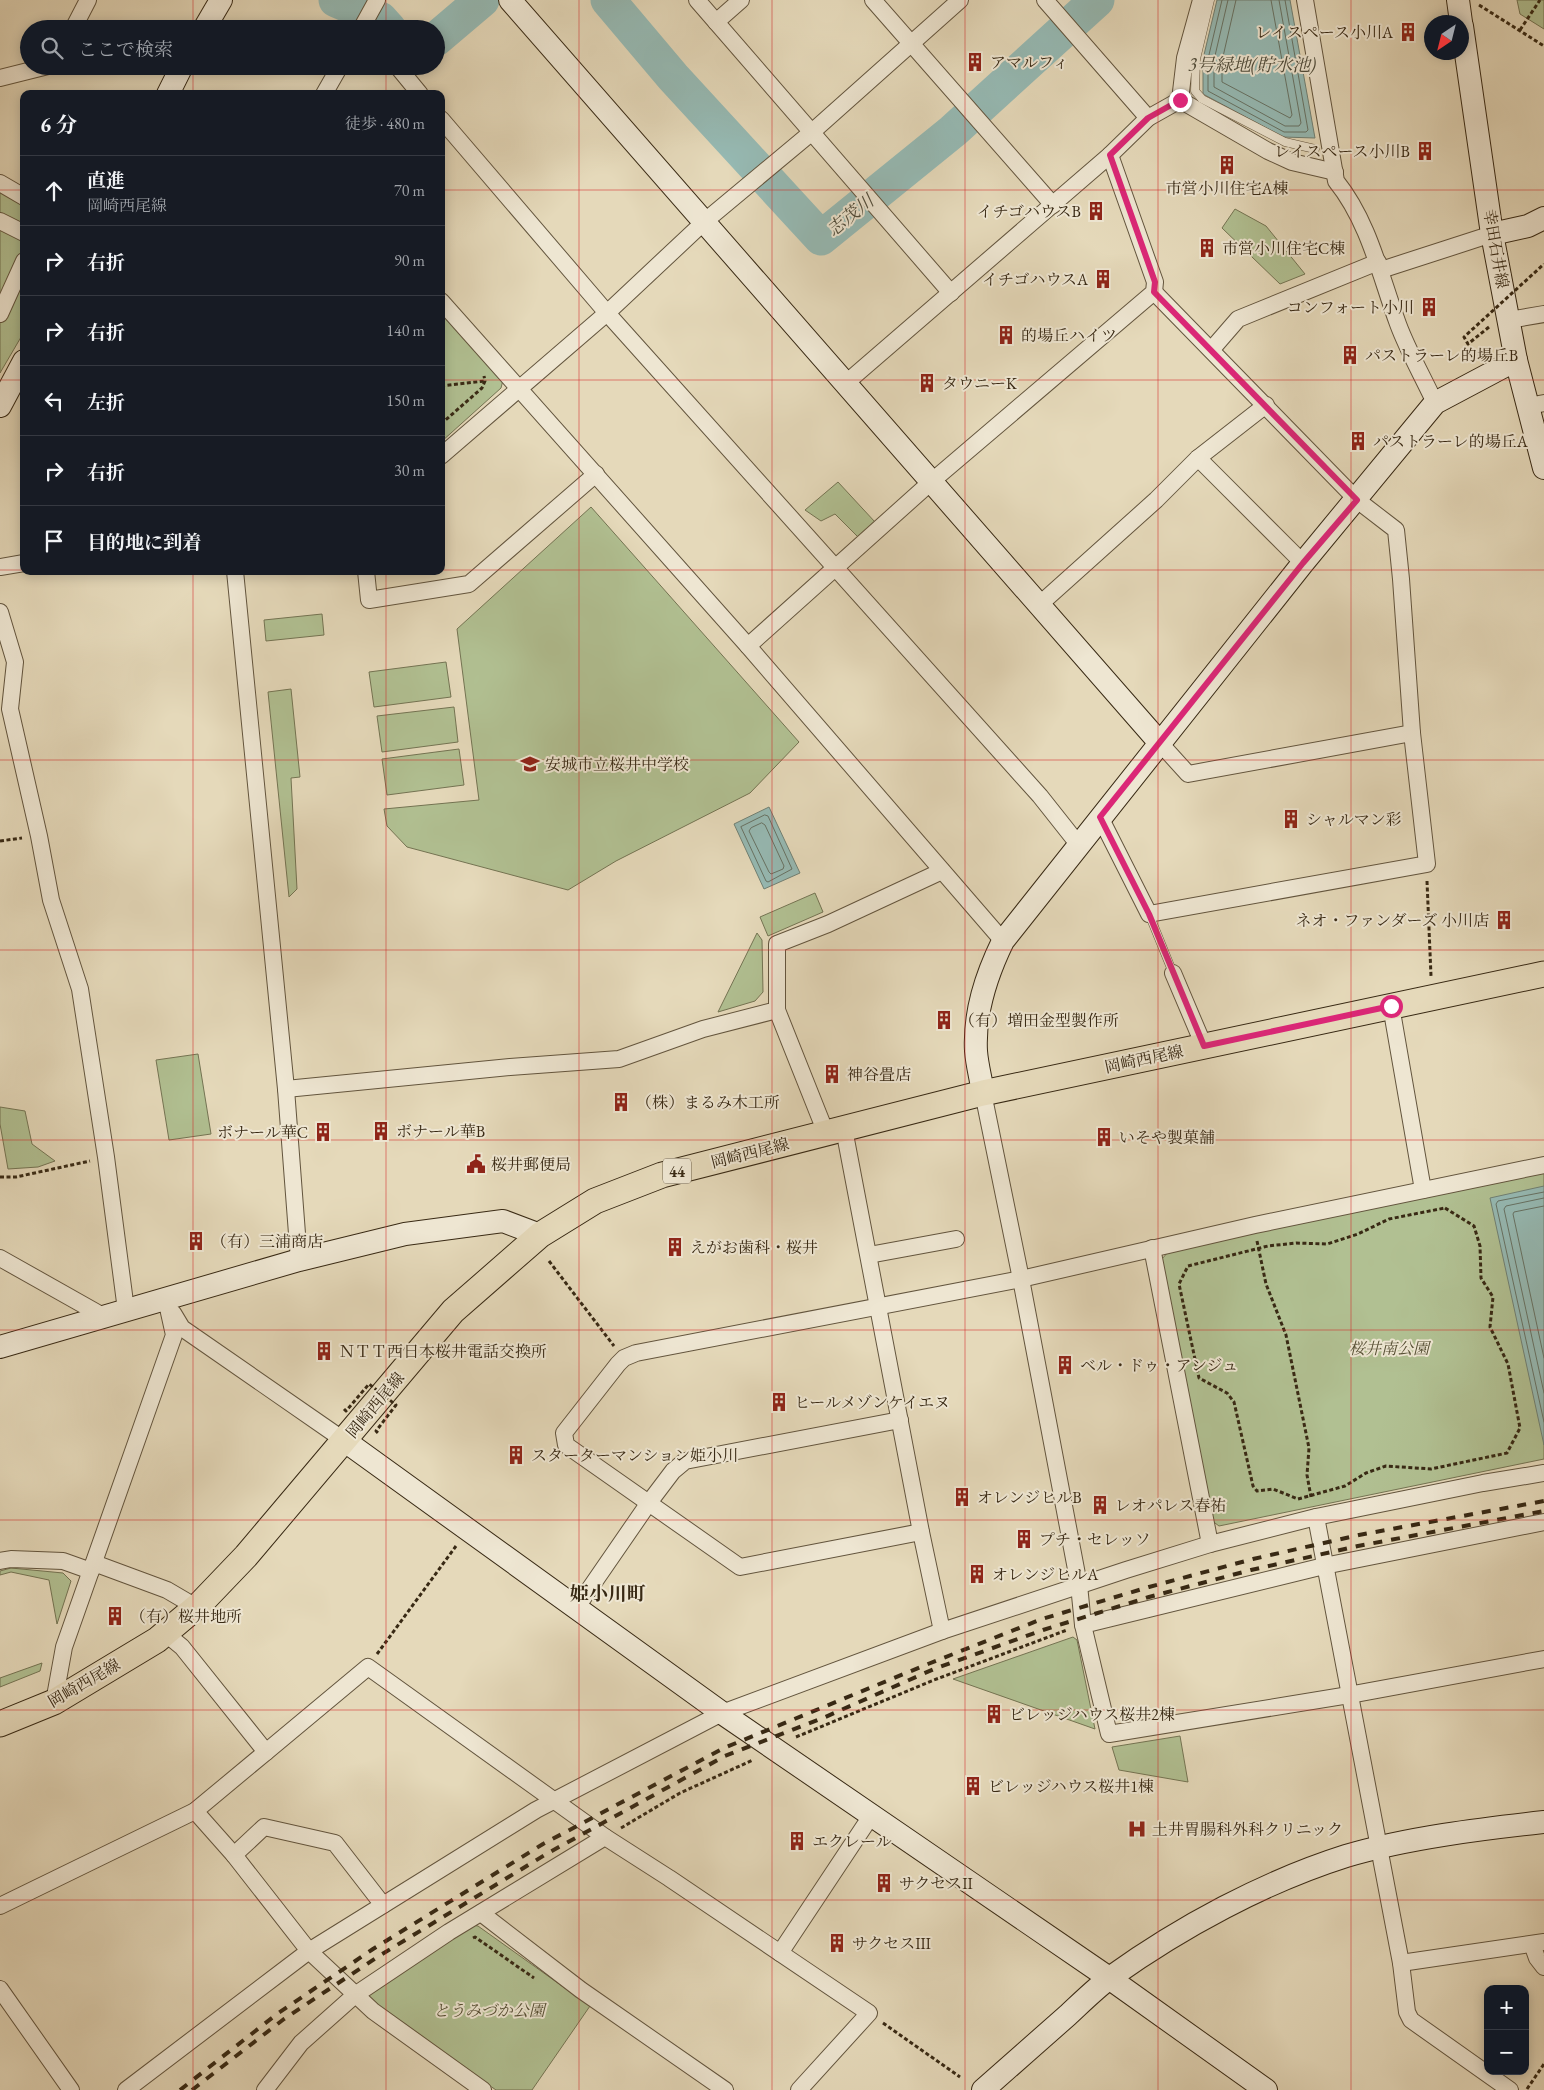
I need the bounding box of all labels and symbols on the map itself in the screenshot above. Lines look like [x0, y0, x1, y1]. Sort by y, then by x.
north arrow [1424, 15, 1469, 60]
building icon: レイスペース小川A [1397, 21, 1419, 43]
place label: レイスペース小川A [1256, 22, 1394, 43]
building icon: アマルフィ [964, 51, 986, 73]
place label: アマルフィ [990, 52, 1069, 73]
water label: 3号緑地(貯水池) [1188, 53, 1316, 76]
route end [1169, 89, 1192, 112]
building icon: レイスペース小川B [1414, 140, 1436, 162]
place label: レイスペース小川B [1274, 141, 1410, 162]
building icon: 市営小川住宅A棟 [1216, 154, 1238, 176]
place label: 市営小川住宅A棟 [1165, 178, 1289, 199]
water label: 志茂川 [822, 188, 880, 241]
building icon: イチゴハウスB [1085, 200, 1107, 222]
place label: イチゴハウスB [977, 201, 1081, 222]
street label: 幸田石井線 [1479, 208, 1513, 290]
building icon: 市営小川住宅C棟 [1196, 237, 1218, 259]
place label: 市営小川住宅C棟 [1222, 238, 1345, 259]
building icon: イチゴハウスA [1092, 268, 1114, 290]
place label: イチゴハウスA [982, 269, 1089, 290]
building icon: コンフォート小川 [1418, 296, 1440, 318]
place label: コンフォート小川 [1287, 297, 1414, 318]
building icon: 的場丘ハイツ [995, 324, 1017, 346]
place label: 的場丘ハイツ [1021, 325, 1117, 346]
building icon: パストラーレ的場丘B [1339, 344, 1361, 366]
place label: パストラーレ的場丘B [1365, 345, 1518, 366]
building icon: タウニーK [916, 372, 938, 394]
place label: タウニーK [942, 373, 1018, 394]
building icon: パストラーレ的場丘A [1347, 430, 1369, 452]
place label: パストラーレ的場丘A [1373, 431, 1529, 452]
school or university icon: 安城市立桜井中学校 [519, 753, 541, 775]
place label: 安城市立桜井中学校 [545, 754, 689, 775]
building icon: シャルマン彩 [1280, 808, 1302, 830]
place label: シャルマン彩 [1306, 809, 1402, 830]
building icon: ネオ・ファンダーズ 小川店 [1493, 909, 1515, 931]
place label: ネオ・ファンダーズ 小川店 [1296, 910, 1489, 931]
route start [1380, 995, 1403, 1018]
building icon: （有）増田金型製作所 [933, 1009, 955, 1031]
place label: （有）増田金型製作所 [959, 1010, 1119, 1031]
street label: 岡崎西尾線 [1103, 1040, 1185, 1078]
building icon: 神谷畳店 [821, 1063, 843, 1085]
place label: 神谷畳店 [847, 1064, 911, 1085]
building icon: （株）まるみ木工所 [610, 1091, 632, 1113]
place label: （株）まるみ木工所 [636, 1092, 780, 1113]
building icon: ボナール華B [370, 1120, 392, 1142]
building icon: ボナール華C [312, 1121, 334, 1143]
place label: ボナール華B [396, 1121, 485, 1142]
place label: ボナール華C [217, 1122, 308, 1143]
building icon: いそや製菓舗 [1093, 1126, 1115, 1148]
place label: いそや製菓舗 [1119, 1127, 1215, 1148]
street label: 岡崎西尾線 [709, 1133, 791, 1173]
public building icon: 桜井郵便局 [465, 1153, 487, 1175]
place label: 桜井郵便局 [491, 1154, 571, 1175]
road number: 44 [663, 1158, 691, 1184]
building icon: （有）三浦商店 [185, 1230, 207, 1252]
place label: （有）三浦商店 [211, 1231, 323, 1252]
building icon: えがお歯科・桜井 [664, 1236, 686, 1258]
place label: えがお歯科・桜井 [690, 1237, 818, 1258]
park label: 桜井南公園 [1349, 1338, 1432, 1359]
building icon: ＮＴＴ西日本桜井電話交換所 [313, 1340, 335, 1362]
place label: ＮＴＴ西日本桜井電話交換所 [339, 1341, 547, 1362]
building icon: ベル・ドゥ・アンジュ [1054, 1354, 1076, 1376]
place label: ベル・ドゥ・アンジュ [1080, 1355, 1238, 1376]
street label: 岡崎西尾線 [341, 1368, 409, 1442]
building icon: ヒールメゾンケイエヌ [768, 1391, 790, 1413]
place label: ヒールメゾンケイエヌ [794, 1392, 950, 1413]
building icon: スターターマンション姫小川 [505, 1444, 527, 1466]
place label: スターターマンション姫小川 [531, 1445, 738, 1466]
building icon: オレンジヒルB [951, 1486, 973, 1508]
place label: オレンジヒルB [977, 1487, 1082, 1508]
building icon: レオパレス春祐 [1089, 1494, 1111, 1516]
place label: レオパレス春祐 [1115, 1495, 1226, 1516]
building icon: プチ・セレッソ [1013, 1528, 1035, 1550]
place label: プチ・セレッソ [1039, 1529, 1151, 1550]
building icon: オレンジヒルA [966, 1563, 988, 1585]
place label: オレンジヒルA [992, 1564, 1099, 1585]
district label: 姫小川町 [570, 1581, 646, 1606]
building icon: （有）桜井地所 [104, 1605, 126, 1627]
place label: （有）桜井地所 [130, 1606, 242, 1627]
street label: 岡崎西尾線 [44, 1654, 124, 1712]
building icon: ビレッジハウス桜井2棟 [983, 1703, 1005, 1725]
place label: ビレッジハウス桜井2棟 [1009, 1704, 1175, 1725]
building icon: ビレッジハウス桜井1棟 [962, 1775, 984, 1797]
place label: ビレッジハウス桜井1棟 [988, 1776, 1154, 1797]
hospital icon: 土井胃腸科外科クリニック [1126, 1818, 1148, 1840]
place label: 土井胃腸科外科クリニック [1152, 1819, 1343, 1840]
building icon: エクレール [786, 1830, 808, 1852]
place label: エクレール [812, 1831, 892, 1852]
building icon: サクセスⅡ [873, 1872, 895, 1894]
place label: サクセスⅡ [899, 1873, 973, 1894]
building icon: サクセスⅢ [826, 1932, 848, 1954]
place label: サクセスⅢ [852, 1933, 931, 1954]
park label: とうみづか公園 [433, 2000, 548, 2021]

